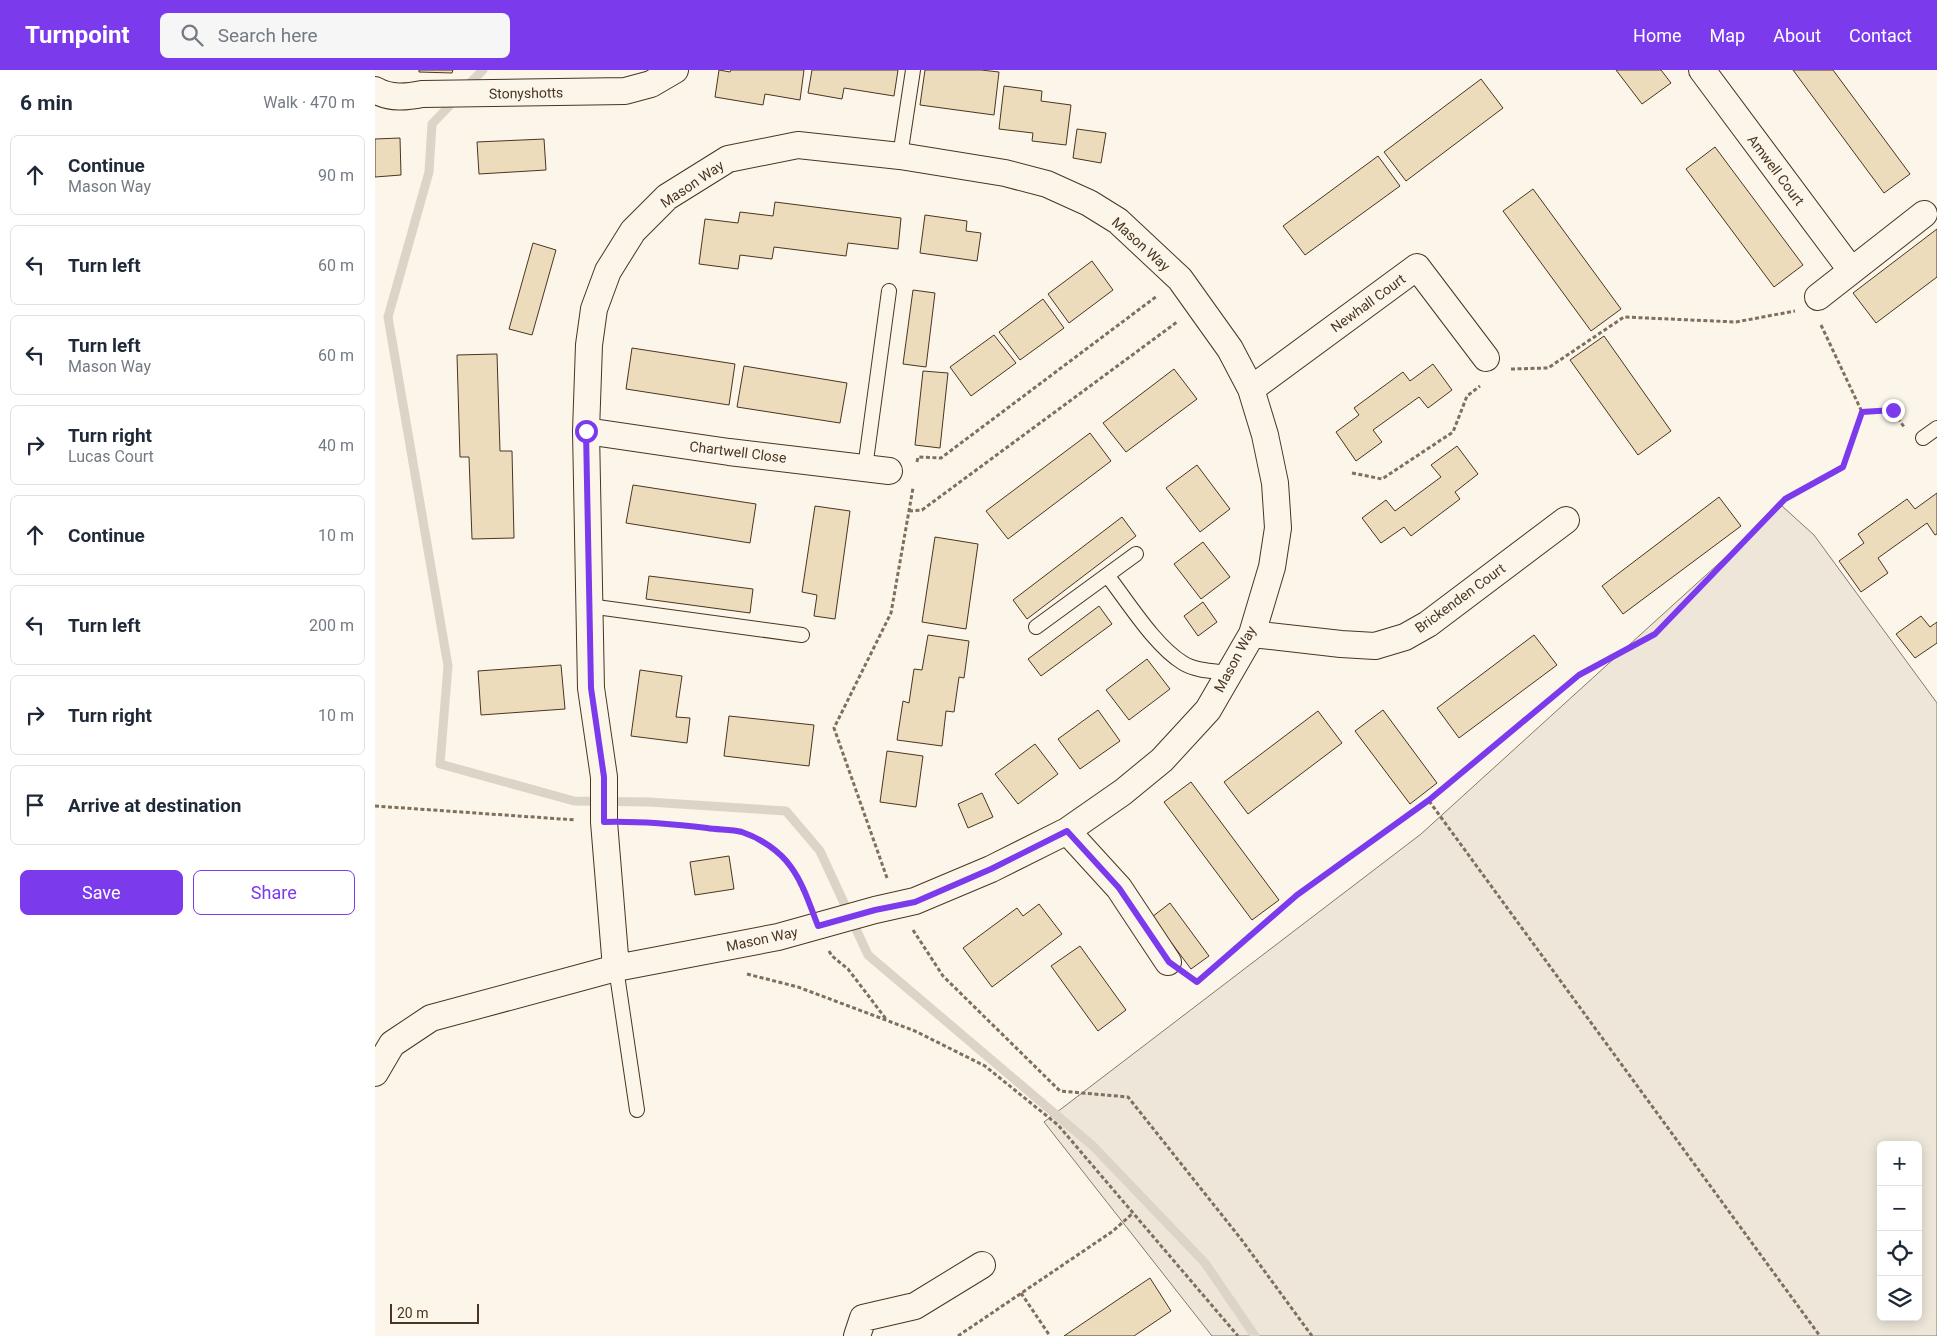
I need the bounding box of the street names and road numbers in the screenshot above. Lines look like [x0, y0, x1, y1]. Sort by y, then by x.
street label: Stonyshotts [489, 84, 563, 102]
street label: Amwell Court [1744, 132, 1808, 209]
street label: Mason Way [657, 157, 727, 211]
street label: Mason Way [1109, 214, 1174, 274]
street label: Newhall Court [1328, 270, 1409, 335]
street label: Chartwell Close [689, 438, 787, 466]
street label: Brickenden Court [1412, 560, 1508, 636]
street label: Mason Way [1211, 623, 1259, 695]
street label: Mason Way [725, 924, 800, 954]

